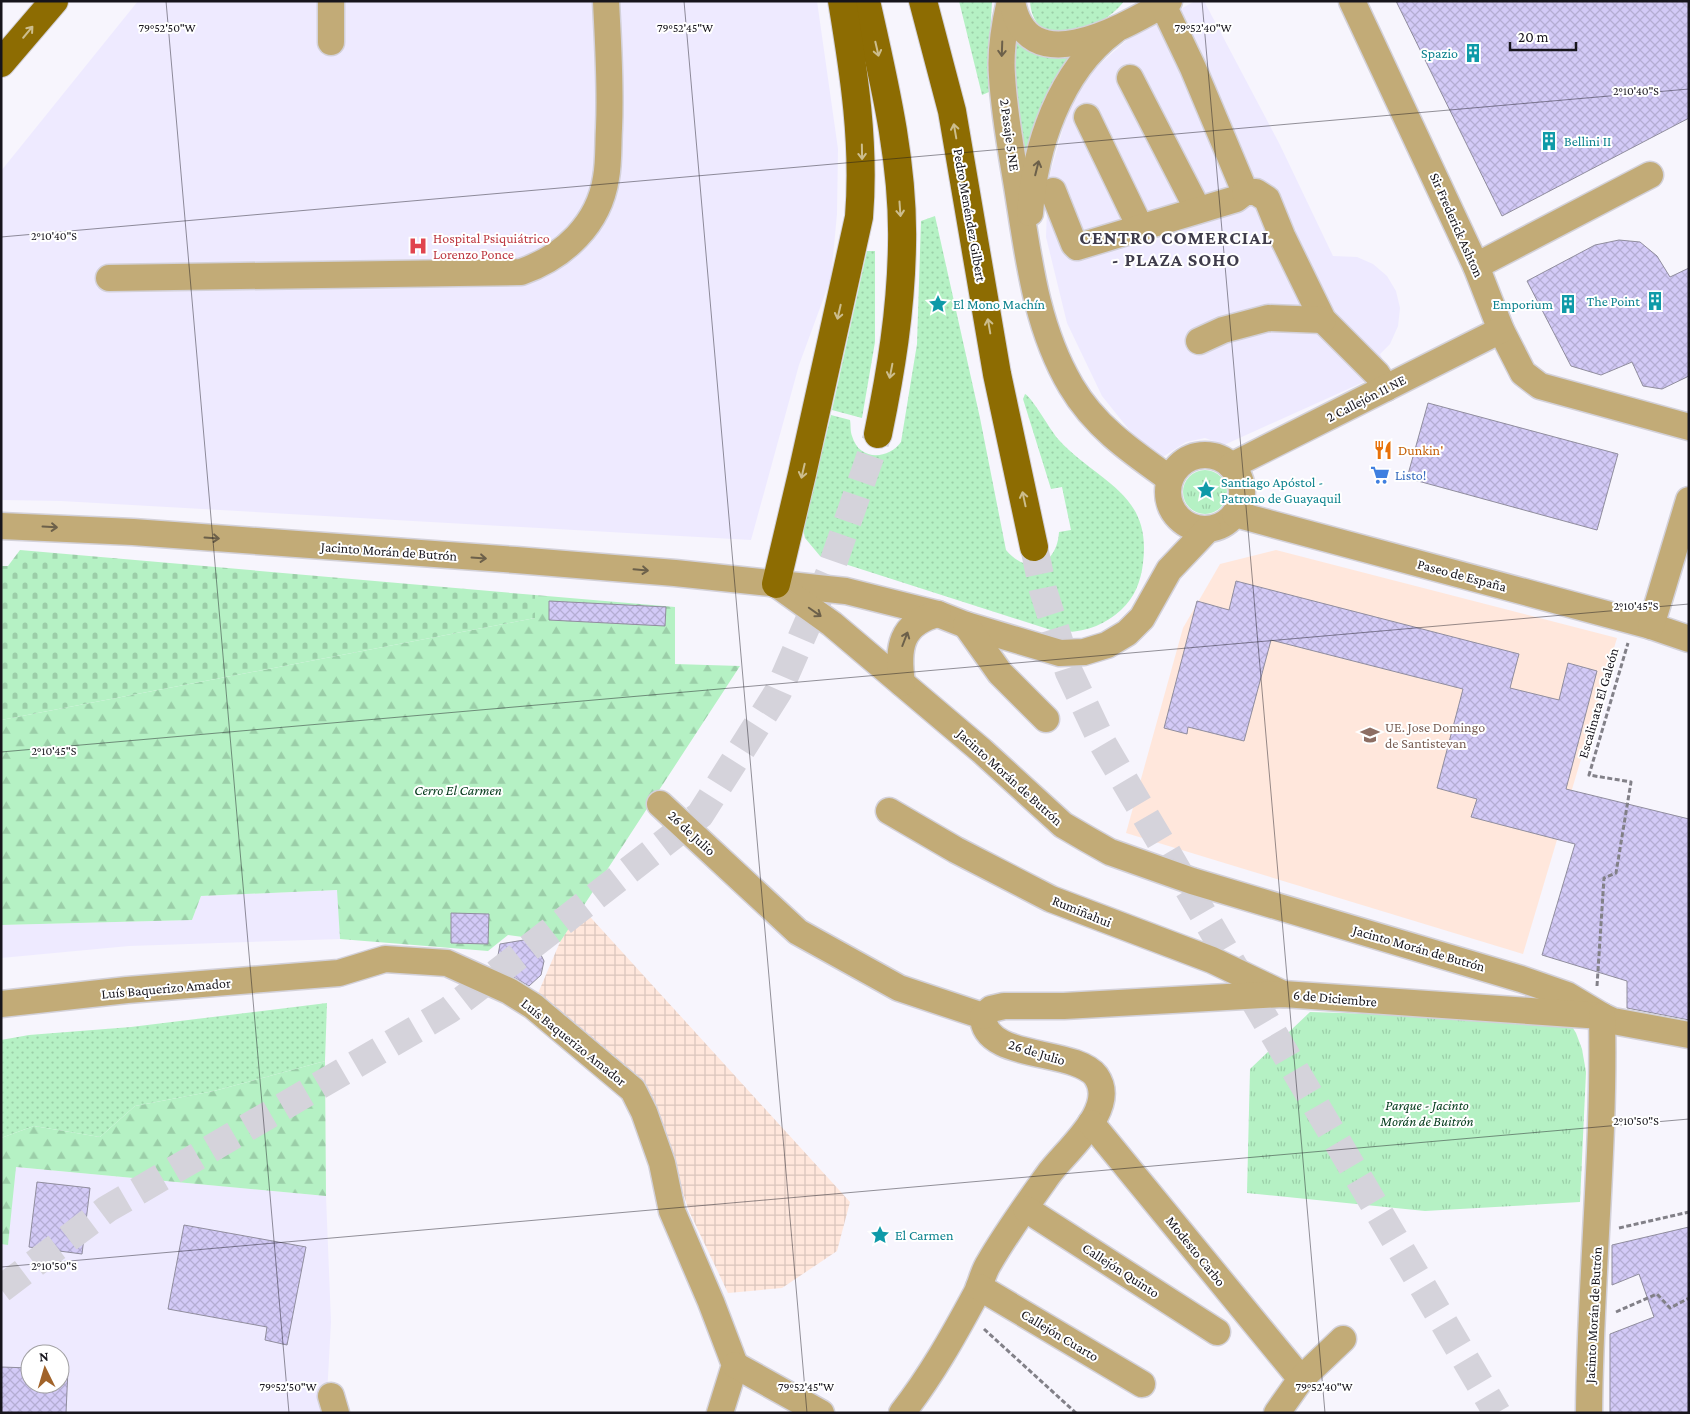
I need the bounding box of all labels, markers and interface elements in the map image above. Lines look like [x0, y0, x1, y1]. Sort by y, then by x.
scale bar [1510, 20, 1576, 52]
text: 79°52'50"W [138, 21, 196, 35]
text: 79°52'45"W [657, 21, 713, 35]
text: 79°52'40"W [1174, 21, 1232, 35]
one-way arrow [22, 26, 33, 39]
text: 20 m [1518, 29, 1549, 45]
one-way arrow [873, 40, 882, 56]
one-way arrow [997, 41, 1007, 57]
building icon: Spazio [1462, 42, 1484, 64]
place label: Spazio [1421, 45, 1458, 61]
text: 2°10'40"S [1613, 84, 1659, 98]
street label: 2 Pasaje 5 NE [996, 98, 1023, 173]
one-way arrow [950, 124, 960, 140]
building icon: Bellini II [1538, 130, 1560, 152]
place label: Bellini II [1564, 133, 1611, 149]
one-way arrow [857, 144, 867, 160]
street label: Pedro Menéndez Gilbert [950, 147, 990, 283]
one-way arrow [1033, 161, 1042, 177]
street label: Sir Frederick Ashton [1427, 170, 1487, 280]
one-way arrow [895, 201, 904, 217]
district label: CENTRO COMERCIAL - PLAZA SOHO [1079, 227, 1273, 270]
text: 2°10'40"S [31, 229, 77, 243]
place label: Hospital Psiquiátrico Lorenzo Ponce [433, 230, 550, 262]
hospital icon: Hospital Psiquiátrico Lorenzo Ponce [407, 235, 429, 257]
building icon: The Point [1644, 290, 1666, 312]
place icon: El Mono Machín [927, 293, 949, 315]
building icon: Emporium [1557, 293, 1579, 315]
place label: The Point [1587, 293, 1640, 309]
place label: El Mono Machín [953, 296, 1046, 312]
place label: Emporium [1493, 296, 1553, 312]
one-way arrow [834, 304, 843, 320]
one-way arrow [983, 318, 993, 334]
one-way arrow [885, 363, 895, 379]
street label: 2 Callejón 11 NE [1324, 371, 1409, 426]
restaurant icon: Dunkin' [1372, 439, 1394, 461]
place label: Dunkin' [1398, 442, 1443, 458]
one-way arrow [798, 462, 807, 478]
supermarket icon: Listo! [1369, 464, 1391, 486]
place label: Listo! [1395, 467, 1426, 483]
place label: Santiago Apóstol - Patrono de Guayaquil [1221, 474, 1342, 506]
place icon: Santiago Apóstol - Patrono de Guayaquil [1195, 479, 1217, 501]
one-way arrow [1019, 491, 1028, 507]
one-way arrow [42, 522, 58, 532]
one-way arrow [204, 533, 220, 542]
street label: Jacinto Morán de Butrón [318, 538, 458, 564]
one-way arrow [471, 553, 487, 562]
street label: Paseo de España [1416, 555, 1509, 595]
one-way arrow [633, 566, 649, 575]
text: 2°10'45"S [1614, 599, 1659, 613]
one-way arrow [808, 607, 822, 617]
one-way arrow [900, 632, 910, 647]
street label: Escalinata El Galeón [1575, 646, 1622, 760]
place label: UE. Jose Domingo de Santistevan [1385, 719, 1485, 751]
street label: Jacinto Morán de Butrón [952, 724, 1066, 829]
school or university icon: UE. Jose Domingo de Santistevan [1359, 724, 1381, 746]
text: 2°10'45"S [32, 744, 77, 758]
park label: Cerro El Carmen [414, 782, 502, 798]
street label: 26 de Julio [665, 807, 719, 859]
street label: Rumiñahui [1050, 892, 1114, 930]
street label: Jacinto Morán de Butrón [1349, 921, 1487, 975]
street label: Luís Baquerizo Amador [100, 974, 232, 1002]
street label: 6 de Diciembre [1293, 986, 1377, 1010]
street label: Luís Baquerizo Amador [518, 995, 630, 1089]
street label: 26 de Julio [1007, 1036, 1067, 1068]
park label: Parque - Jacinto Morán de Buitrón [1379, 1097, 1474, 1129]
text: 2°10'50"S [1613, 1114, 1659, 1128]
street label: Modesto Carbo [1163, 1213, 1229, 1289]
place icon: El Carmen [869, 1224, 891, 1246]
place label: El Carmen [895, 1227, 954, 1243]
street label: Callejón Quinto [1079, 1239, 1162, 1302]
street label: Jacinto Morán de Butrón [1581, 1246, 1605, 1386]
text: 2°10'50"S [31, 1259, 77, 1273]
street label: Callejón Cuarto [1018, 1306, 1102, 1365]
north arrow [20, 1344, 70, 1394]
text: N [38, 1348, 50, 1364]
text: 79°52'50"W [259, 1380, 317, 1394]
text: 79°52'45"W [778, 1380, 834, 1394]
text: 79°52'40"W [1295, 1380, 1353, 1394]

